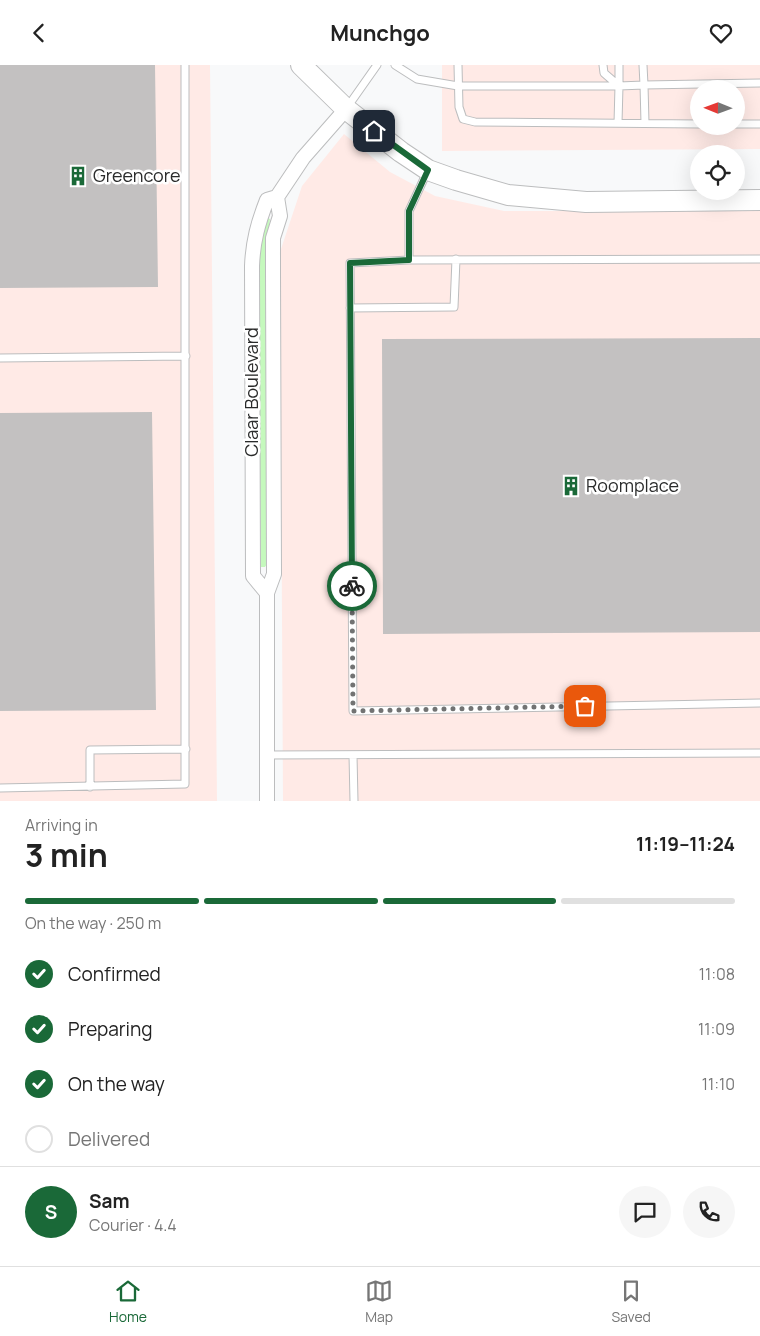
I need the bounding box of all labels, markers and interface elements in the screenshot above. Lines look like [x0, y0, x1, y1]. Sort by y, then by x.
text: Munchgo [330, 18, 430, 48]
icon: back [25, 19, 53, 47]
icon: heart [707, 19, 735, 47]
north arrow [690, 80, 745, 135]
map controls [690, 80, 745, 200]
pin [353, 110, 395, 152]
icon: home [360, 117, 388, 145]
button: locate [690, 145, 745, 200]
place label: Greencore [93, 163, 181, 187]
building icon: Greencore [67, 165, 89, 187]
street label: Claar Boulevard [239, 327, 263, 457]
place label: Roomplace [586, 473, 679, 497]
building icon: Roomplace [560, 475, 582, 497]
courier [327, 561, 377, 611]
icon: bike [338, 572, 366, 600]
pin [564, 685, 606, 727]
icon: bag [571, 692, 599, 720]
text: Arriving in [25, 814, 98, 836]
text: 11:19–11:24 [636, 831, 735, 857]
text: 3 min [25, 833, 108, 877]
text: On the way · 250 m [25, 912, 161, 934]
icon: check [25, 960, 53, 988]
text: Confirmed [68, 961, 161, 987]
text: 11:08 [699, 963, 735, 985]
icon: check [25, 1015, 53, 1043]
text: Preparing [68, 1016, 153, 1042]
text: 11:09 [698, 1018, 735, 1040]
icon: check [25, 1070, 53, 1098]
text: On the way [68, 1071, 165, 1097]
text: 11:10 [702, 1073, 735, 1095]
text: Delivered [68, 1126, 150, 1152]
button: chat [619, 1186, 671, 1238]
button: phone [683, 1186, 735, 1238]
text: Sam [89, 1188, 130, 1214]
text: S [45, 1199, 57, 1225]
text: Courier · 4.4 [89, 1214, 177, 1236]
tab: Home [109, 1277, 147, 1326]
tab: Map [365, 1277, 393, 1326]
tab: Saved [611, 1277, 651, 1326]

